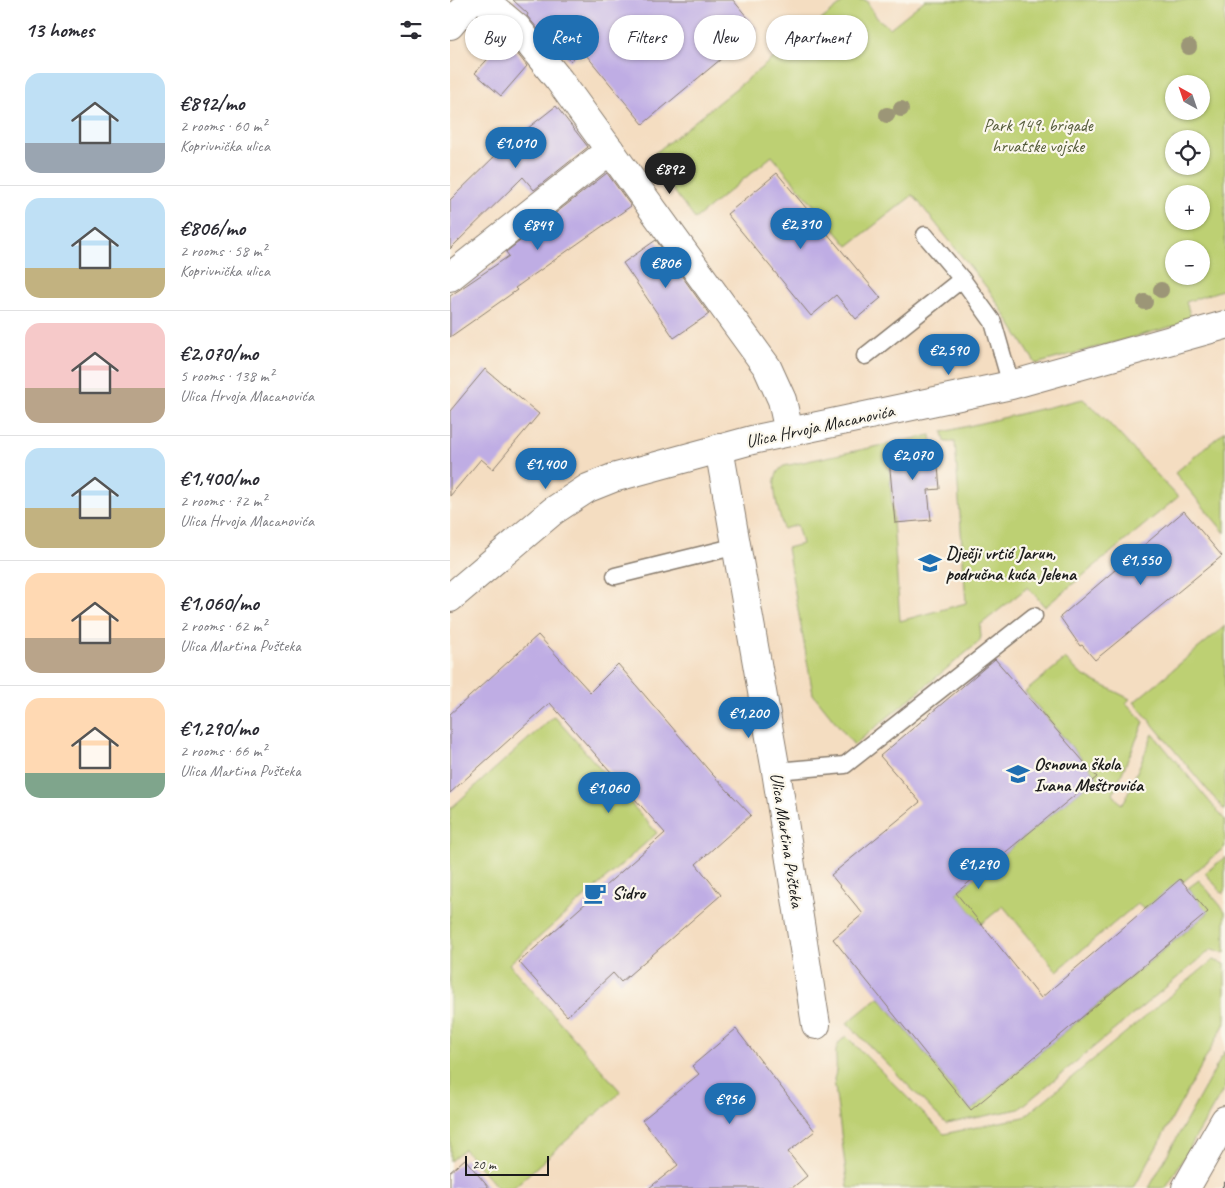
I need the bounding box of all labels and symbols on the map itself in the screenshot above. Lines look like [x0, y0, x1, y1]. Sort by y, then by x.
north arrow [1165, 75, 1210, 120]
park label: Park 149. brigade hrvatske vojske [983, 114, 1094, 157]
pin: €1,010 [475, 126, 557, 169]
pin: €892 [640, 152, 700, 195]
pin: €849 [508, 208, 568, 251]
pin: €2,310 [760, 208, 842, 250]
pin: €806 [636, 246, 696, 289]
pin: €2,590 [908, 334, 990, 376]
street label: Ulica Hrvoja Macanovića [744, 399, 897, 452]
pin: €2,070 [872, 438, 954, 481]
pin: €1,400 [505, 448, 587, 490]
place label: Dječji vrtić Jarun, područna kuća Jelena [946, 542, 1078, 585]
pin: €1,550 [1100, 544, 1182, 586]
school or university icon: Dječji vrtić Jarun, područna kuća Jelena [917, 550, 943, 576]
pin: €1,200 [708, 696, 790, 739]
place label: Osnovna škola Ivana Meštrovića [1034, 753, 1145, 796]
school or university icon: Osnovna škola Ivana Meštrovića [1005, 761, 1031, 787]
street label: Ulica Martina Pušteka [766, 771, 809, 911]
pin: €1,060 [568, 772, 650, 814]
pin: €1,290 [938, 848, 1020, 890]
cafe icon: Sidro [582, 880, 608, 906]
place label: Sidro [612, 882, 647, 904]
pin: €956 [700, 1082, 760, 1125]
scale bar [465, 1153, 549, 1176]

